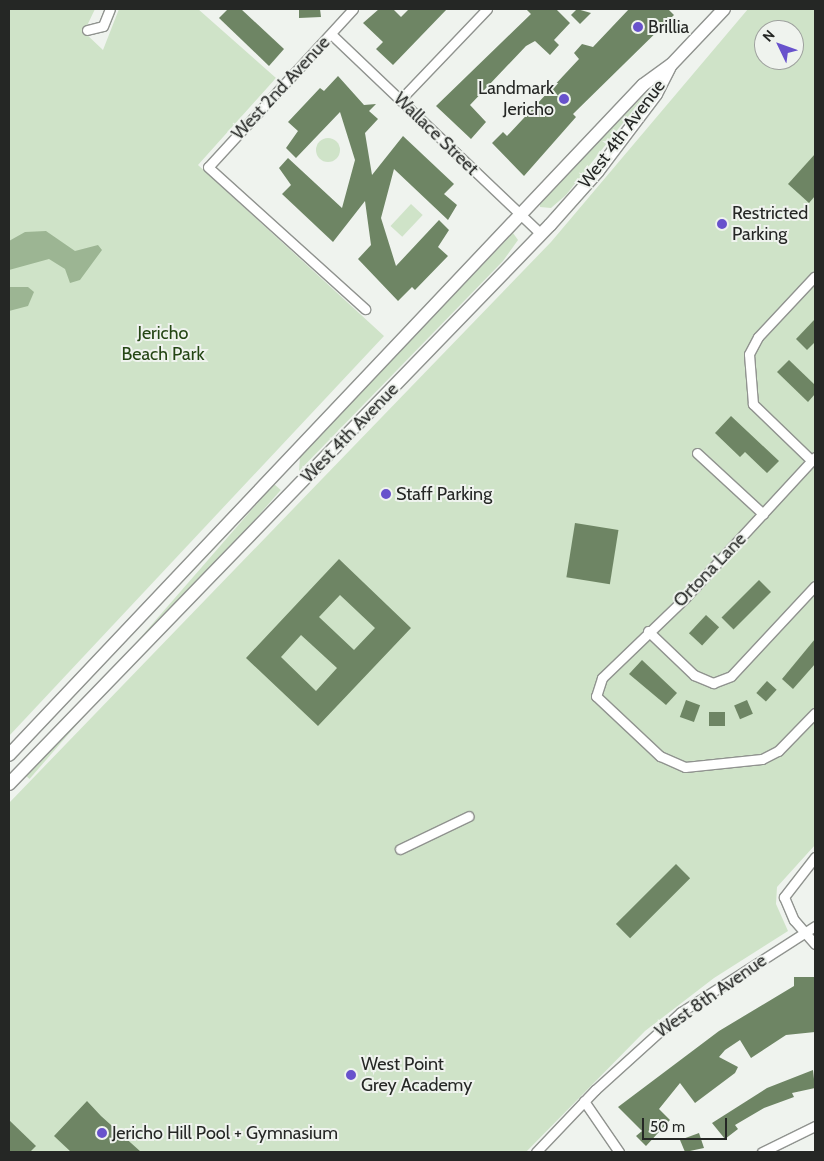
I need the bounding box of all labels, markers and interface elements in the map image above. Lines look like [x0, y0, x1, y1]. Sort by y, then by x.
place label: Brillia [648, 16, 689, 38]
north arrow [754, 20, 804, 70]
marker: Brillia [632, 21, 644, 33]
text: N [759, 26, 779, 45]
street label: West 2nd Avenue [228, 32, 334, 144]
street label: West 4th Avenue [574, 75, 670, 193]
place label: Landmark Jericho [478, 78, 554, 120]
street label: Wallace Street [389, 88, 483, 180]
marker: Landmark Jericho [558, 93, 570, 105]
place label: Restricted Parking [732, 203, 808, 245]
marker: Restricted Parking [716, 218, 728, 230]
park label: Jericho Beach Park [121, 323, 205, 366]
street label: West 4th Avenue [297, 379, 403, 487]
place label: Staff Parking [396, 483, 492, 505]
marker: Staff Parking [380, 488, 392, 500]
street label: Ortona Lane [669, 528, 751, 612]
street label: West 8th Avenue [651, 950, 771, 1042]
place label: West Point Grey Academy [361, 1054, 472, 1096]
marker: West Point Grey Academy [345, 1069, 357, 1081]
scale bar [644, 1108, 729, 1140]
text: 50 m [650, 1118, 685, 1136]
place label: Jericho Hill Pool + Gymnasium [112, 1122, 338, 1144]
marker: Jericho Hill Pool + Gymnasium [96, 1127, 108, 1139]

